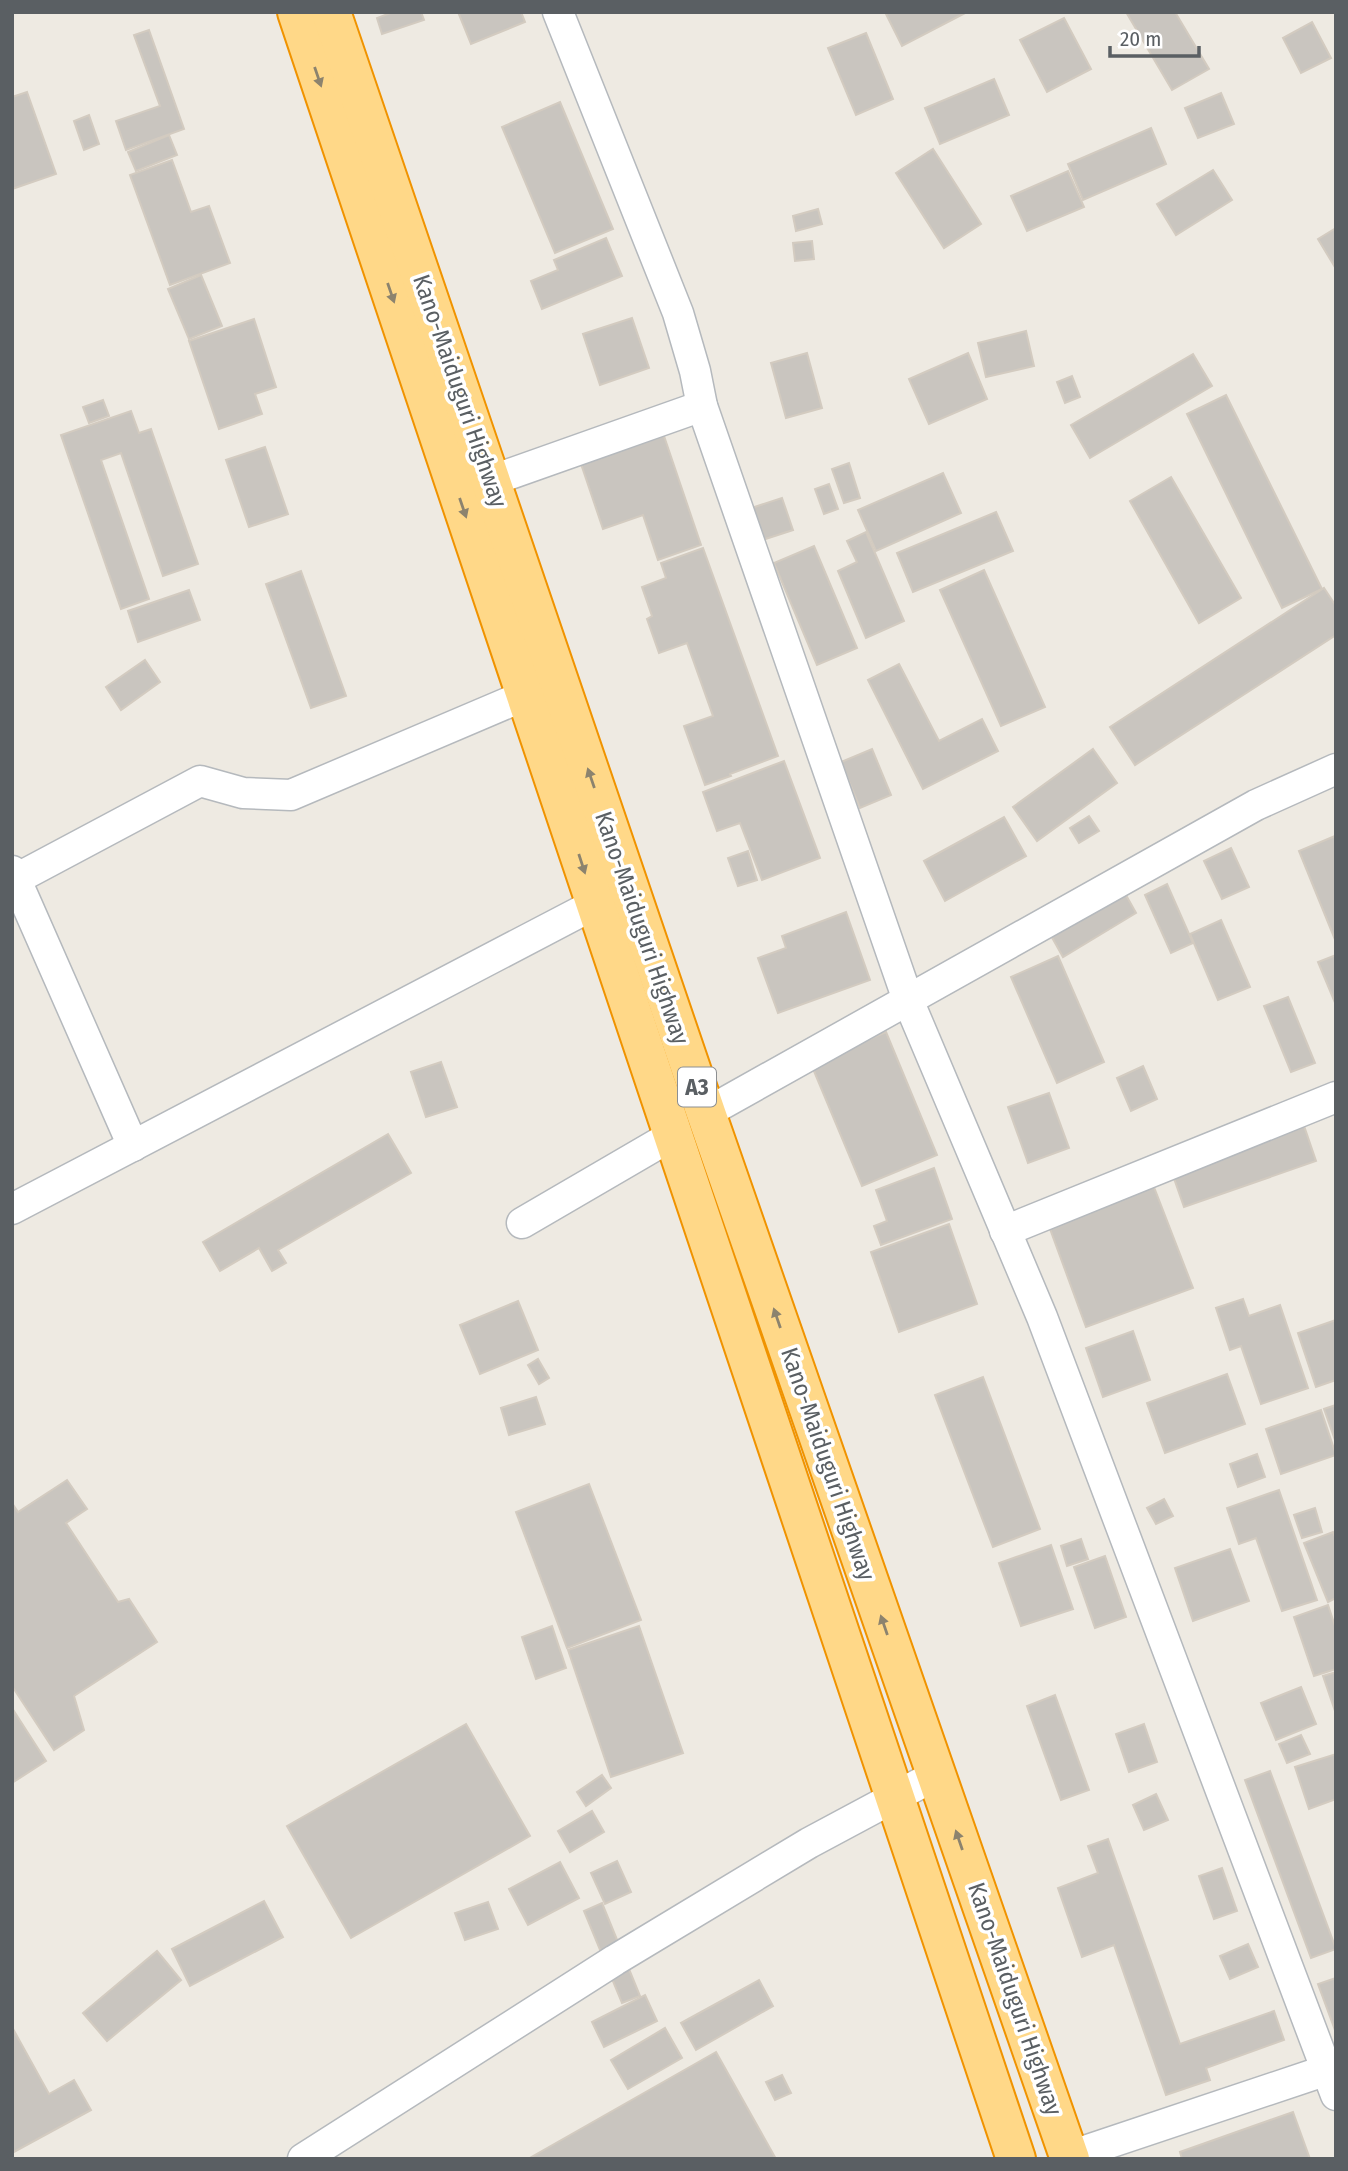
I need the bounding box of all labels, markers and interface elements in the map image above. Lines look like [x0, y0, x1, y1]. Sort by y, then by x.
scale bar [1110, 14, 1199, 58]
text: 20 m [1120, 26, 1161, 52]
one-way arrow [314, 67, 324, 88]
street label: Kano-Maiduguri Highway [407, 271, 513, 511]
one-way arrow [386, 282, 397, 303]
one-way arrow [458, 498, 469, 519]
one-way arrow [586, 768, 596, 789]
street label: Kano-Maiduguri Highway [589, 808, 695, 1048]
one-way arrow [577, 853, 588, 874]
road number: A3 [678, 1068, 716, 1106]
one-way arrow [771, 1307, 782, 1328]
street label: Kano-Maiduguri Highway [775, 1344, 881, 1584]
one-way arrow [878, 1615, 889, 1636]
one-way arrow [953, 1829, 964, 1850]
street label: Kano-Maiduguri Highway [962, 1879, 1068, 2119]

